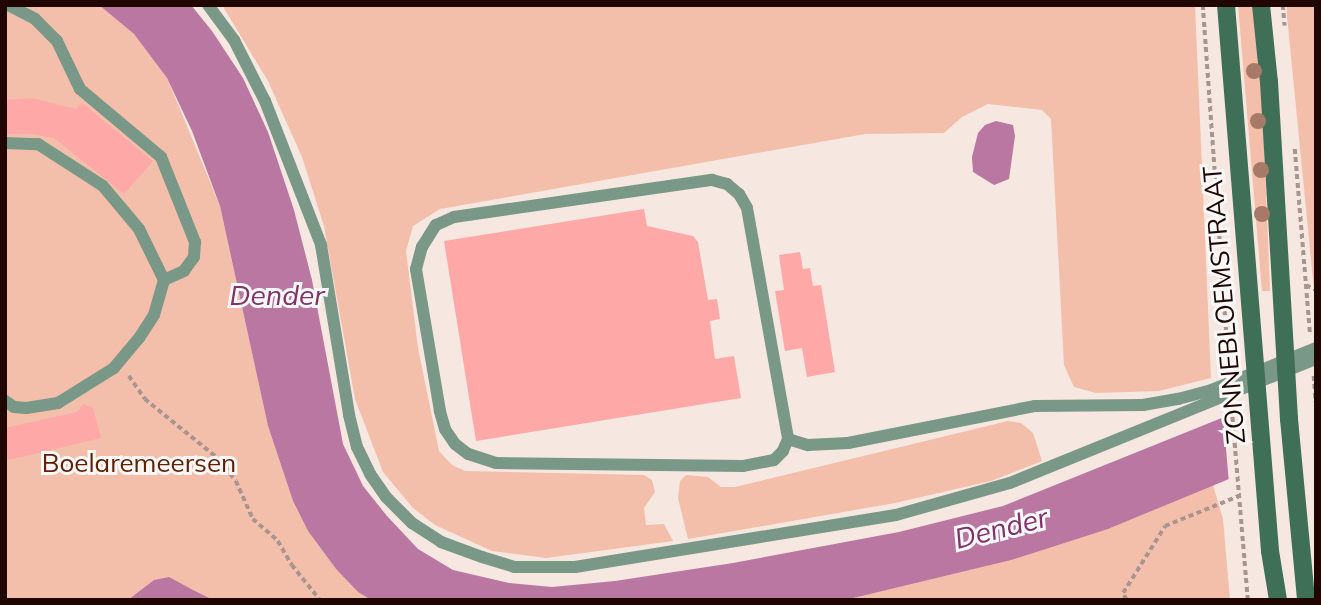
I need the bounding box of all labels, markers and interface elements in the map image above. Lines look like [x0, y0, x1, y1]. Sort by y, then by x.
street label: ZONNEBLOEMSTRAAT [1196, 165, 1252, 445]
water label: Dender [230, 278, 324, 312]
park label: Boelaremeersen [42, 447, 236, 479]
water label: Dender [951, 500, 1051, 556]

